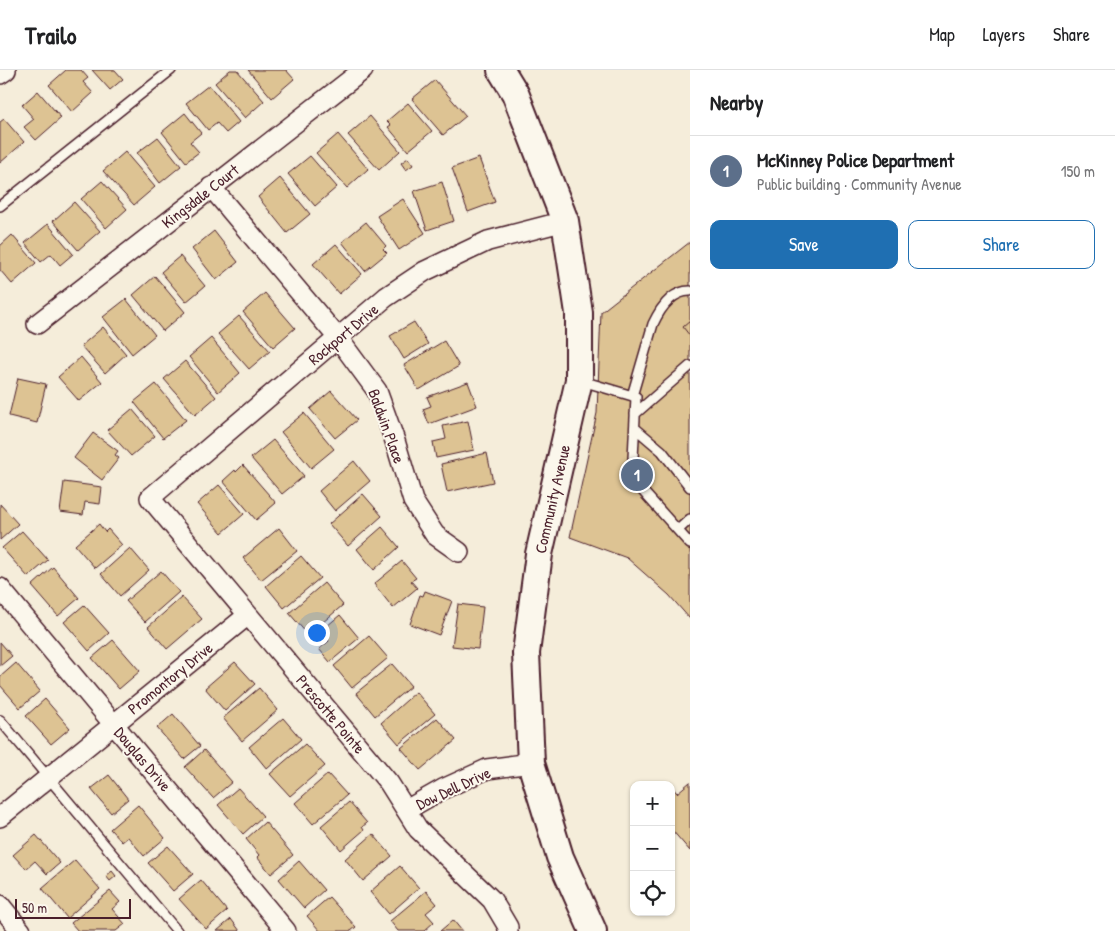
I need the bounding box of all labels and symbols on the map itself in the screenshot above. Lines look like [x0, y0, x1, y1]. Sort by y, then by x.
street label: Kingsdale Court [157, 159, 244, 233]
street label: Rockport Drive [303, 298, 383, 370]
street label: Baldwin Place [363, 386, 411, 467]
street label: Community Avenue [529, 442, 575, 555]
pin: 1 [621, 456, 653, 494]
your location [304, 620, 330, 646]
street label: Promontory Drive [123, 636, 218, 719]
street label: Prescotte Pointe [291, 670, 371, 759]
street label: Douglas Drive [109, 722, 177, 796]
street label: Dow Dell Drive [412, 761, 494, 815]
scale bar [15, 896, 131, 919]

